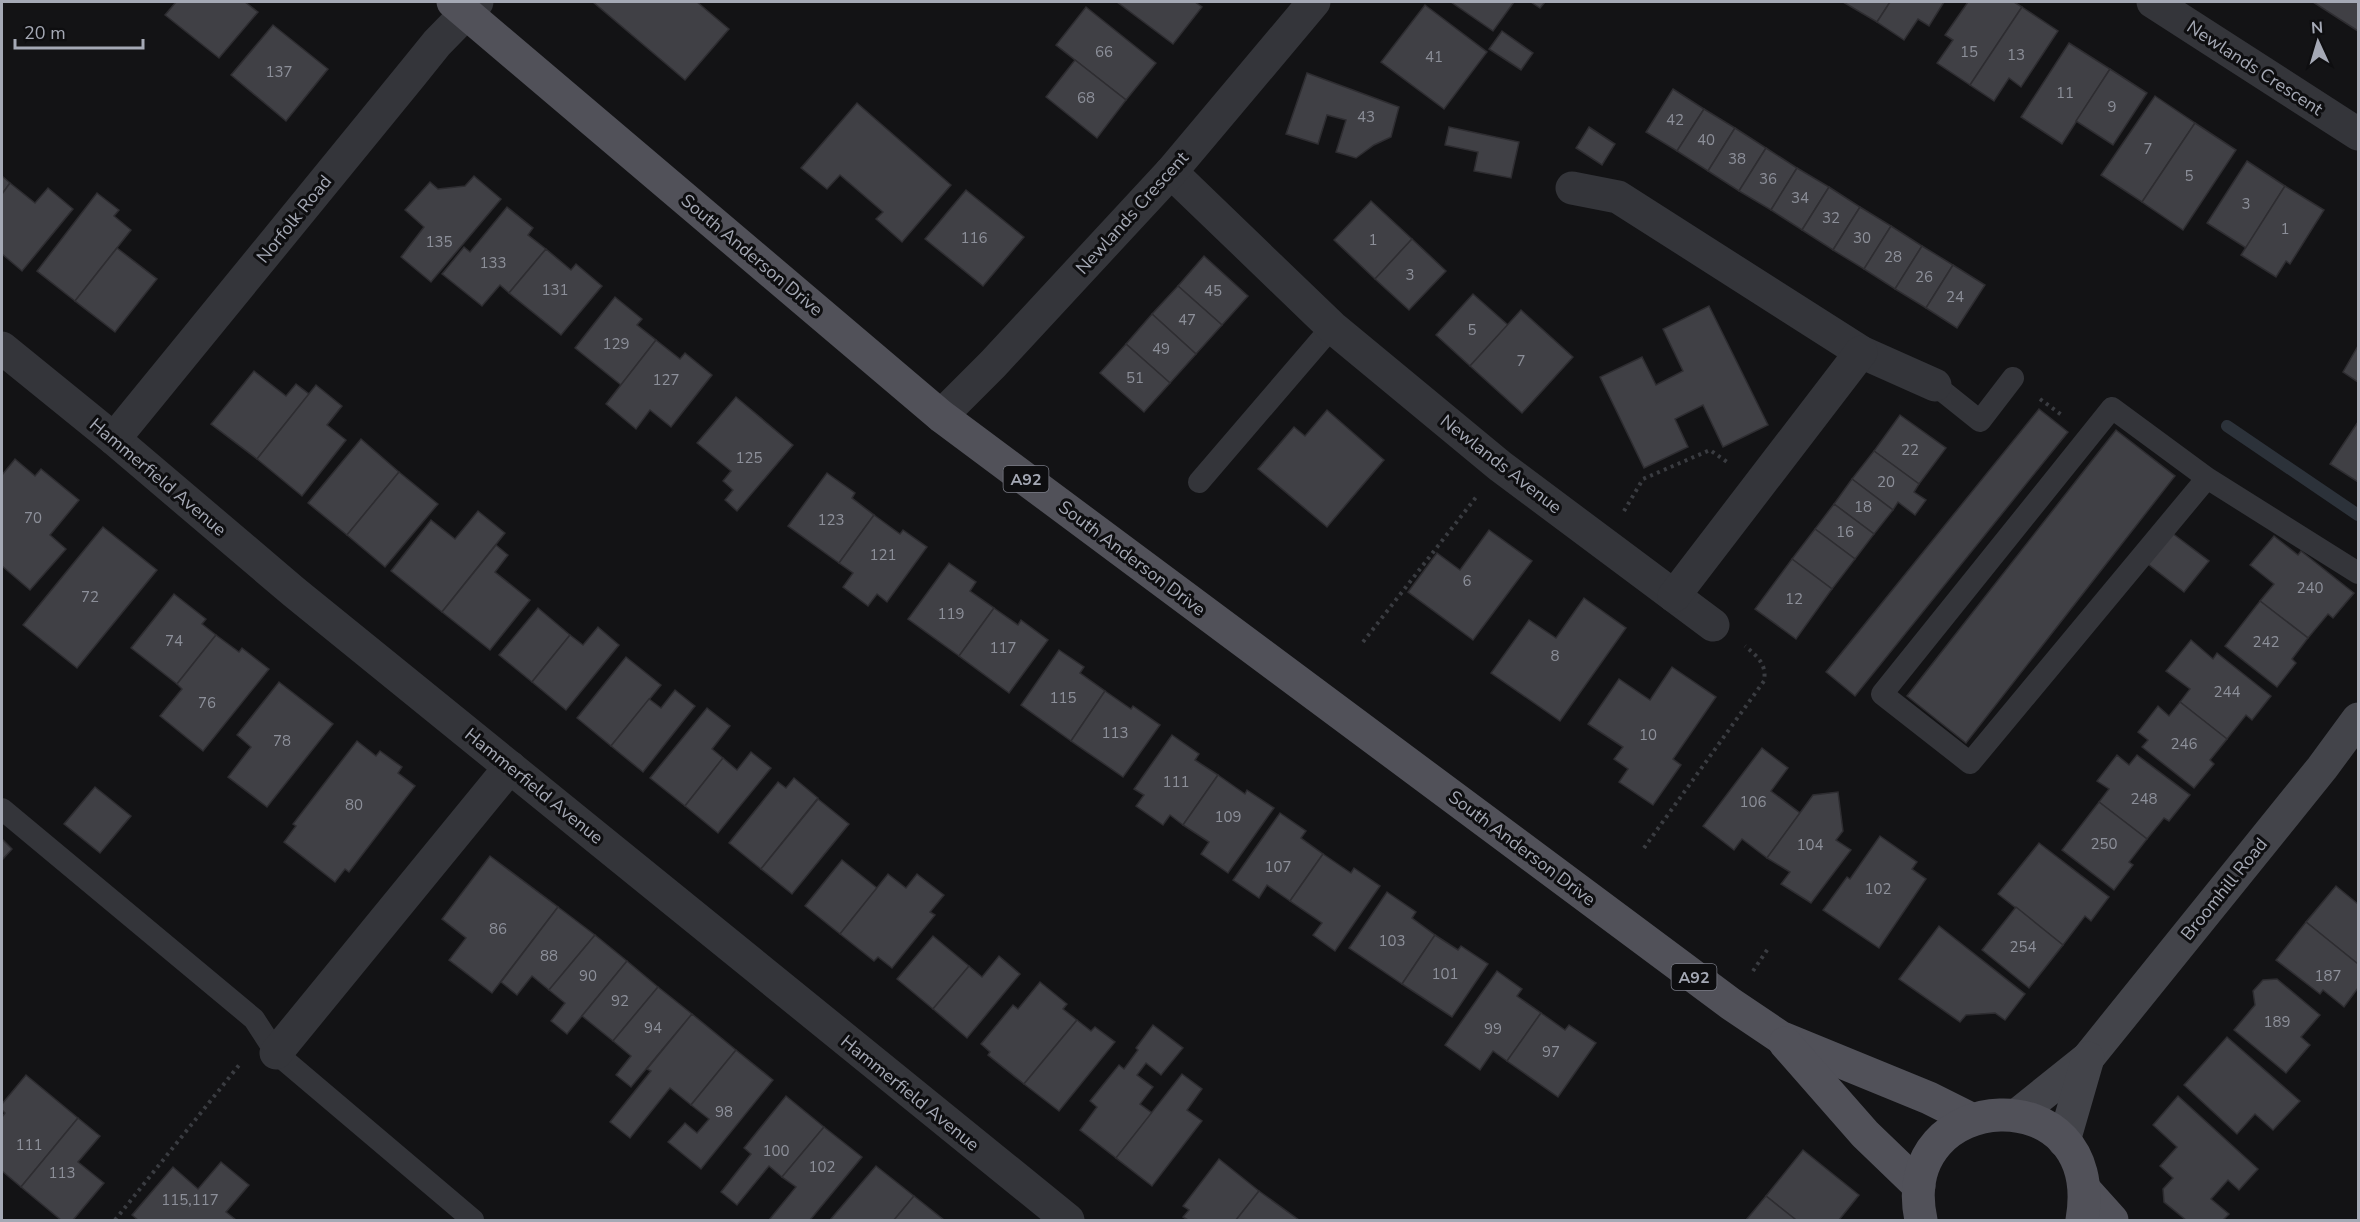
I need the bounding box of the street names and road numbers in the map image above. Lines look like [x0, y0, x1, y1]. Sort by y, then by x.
street label: Newlands Crescent [2183, 16, 2327, 120]
street label: Newlands Crescent [1070, 146, 1194, 280]
street label: Norfolk Road [251, 170, 337, 268]
street label: South Anderson Drive [676, 188, 828, 322]
street label: Newlands Avenue [1435, 409, 1567, 519]
street label: Hammerfield Avenue [84, 413, 232, 541]
road number: A92 [1004, 466, 1048, 492]
street label: South Anderson Drive [1054, 495, 1210, 621]
street label: Hammerfield Avenue [460, 723, 608, 849]
street label: South Anderson Drive [1444, 785, 1600, 911]
street label: Broomhill Road [2175, 833, 2273, 945]
road number: A92 [1672, 964, 1716, 990]
street label: Hammerfield Avenue [836, 1030, 984, 1156]

